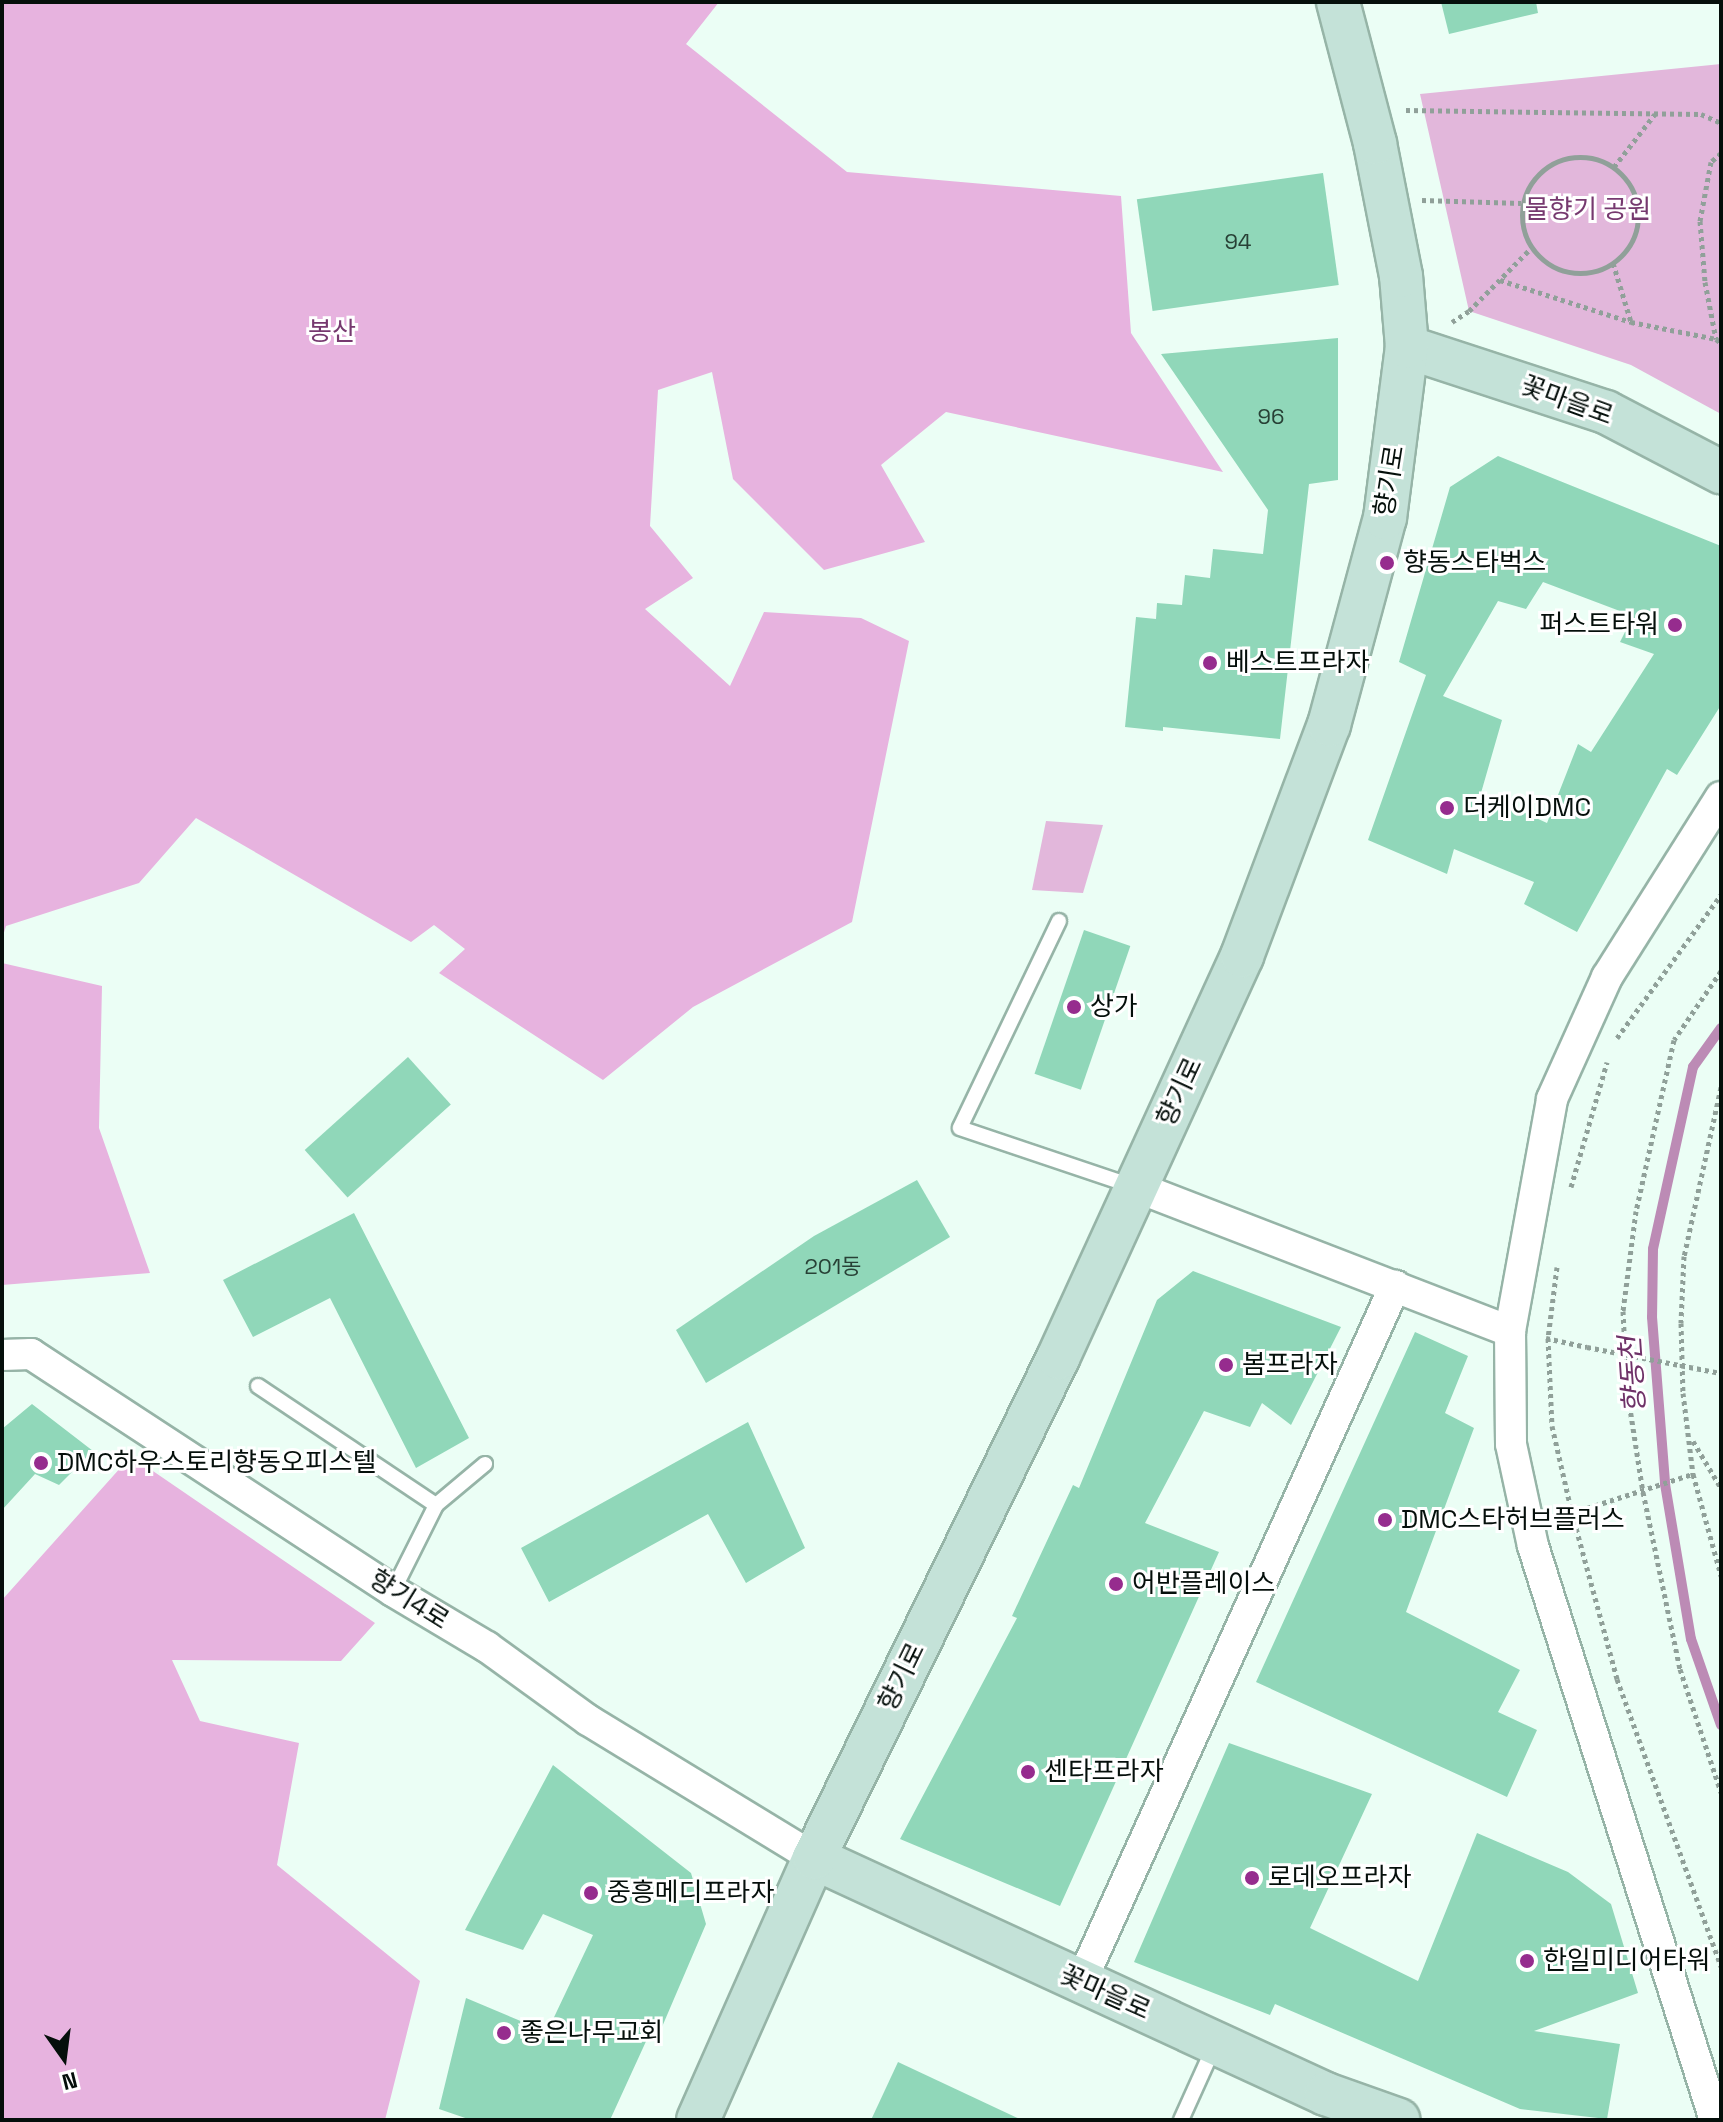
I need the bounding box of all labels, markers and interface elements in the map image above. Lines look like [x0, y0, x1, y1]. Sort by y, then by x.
park label: 물향기 공원 [1525, 194, 1651, 226]
house number: 94 [1224, 229, 1252, 255]
park label: 봉산 [308, 316, 356, 348]
street label: 꽃마을로 [1517, 370, 1617, 432]
house number: 96 [1258, 404, 1284, 430]
street label: 향기로 [1369, 443, 1411, 519]
place label: 향동스타벅스 [1403, 547, 1547, 579]
marker: 향동스타벅스 [1378, 554, 1396, 572]
place label: 퍼스트타워 [1539, 609, 1659, 641]
marker: 퍼스트타워 [1666, 616, 1684, 634]
place label: 베스트프라자 [1226, 647, 1370, 679]
marker: 베스트프라자 [1201, 654, 1219, 672]
place label: 더케이DMC [1463, 792, 1591, 824]
marker: 더케이DMC [1438, 799, 1456, 817]
place label: 상가 [1090, 991, 1138, 1023]
marker: 상가 [1065, 998, 1083, 1016]
street label: 향기로 [1151, 1053, 1209, 1131]
house number: 201동 [805, 1254, 861, 1280]
water label: 향동천 [1613, 1335, 1651, 1415]
place label: 봄프라자 [1242, 1349, 1338, 1381]
marker: 봄프라자 [1217, 1356, 1235, 1374]
place label: DMC하우스토리향동오피스텔 [57, 1447, 377, 1479]
marker: DMC하우스토리향동오피스텔 [32, 1454, 50, 1472]
place label: DMC스타허브플러스 [1401, 1504, 1625, 1536]
marker: DMC스타허브플러스 [1376, 1511, 1394, 1529]
street label: 향기4로 [363, 1563, 455, 1637]
place label: 어반플레이스 [1132, 1568, 1276, 1600]
marker: 어반플레이스 [1107, 1575, 1125, 1593]
street label: 향기로 [872, 1638, 932, 1716]
place label: 센타프라자 [1044, 1756, 1164, 1788]
marker: 센타프라자 [1019, 1763, 1037, 1781]
place label: 로데오프라자 [1268, 1862, 1412, 1894]
marker: 로데오프라자 [1243, 1869, 1261, 1887]
place label: 중흥메디프라자 [607, 1877, 774, 1909]
marker: 중흥메디프라자 [582, 1884, 600, 1902]
place label: 한일미디어타워 [1543, 1945, 1710, 1977]
marker: 한일미디어타워 [1518, 1952, 1536, 1970]
street label: 꽃마을로 [1055, 1959, 1155, 2027]
place label: 좋은나무교회 [520, 2017, 664, 2049]
north arrow [24, 2018, 104, 2098]
marker: 좋은나무교회 [495, 2024, 513, 2042]
text: N [59, 2066, 80, 2097]

